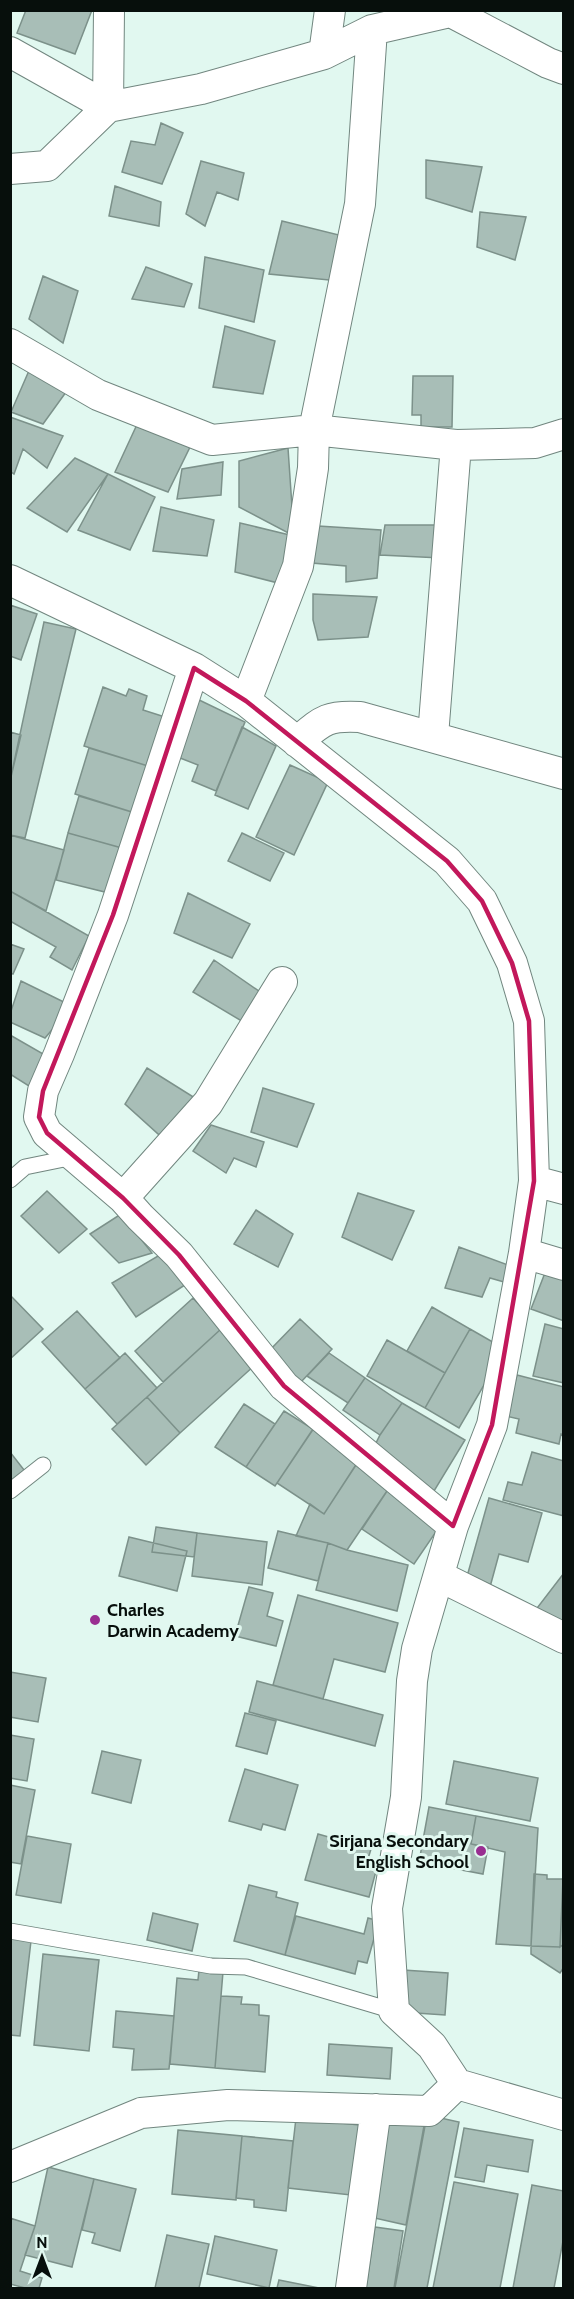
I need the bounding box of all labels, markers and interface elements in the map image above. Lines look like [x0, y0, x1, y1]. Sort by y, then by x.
place label: Charles Darwin Academy [107, 1599, 239, 1642]
marker: Charles Darwin Academy [88, 1613, 102, 1627]
place label: Sirjana Secondary English School [329, 1830, 469, 1873]
marker: Sirjana Secondary English School [474, 1844, 488, 1858]
north arrow [12, 2227, 72, 2287]
text: N [36, 2233, 48, 2252]

